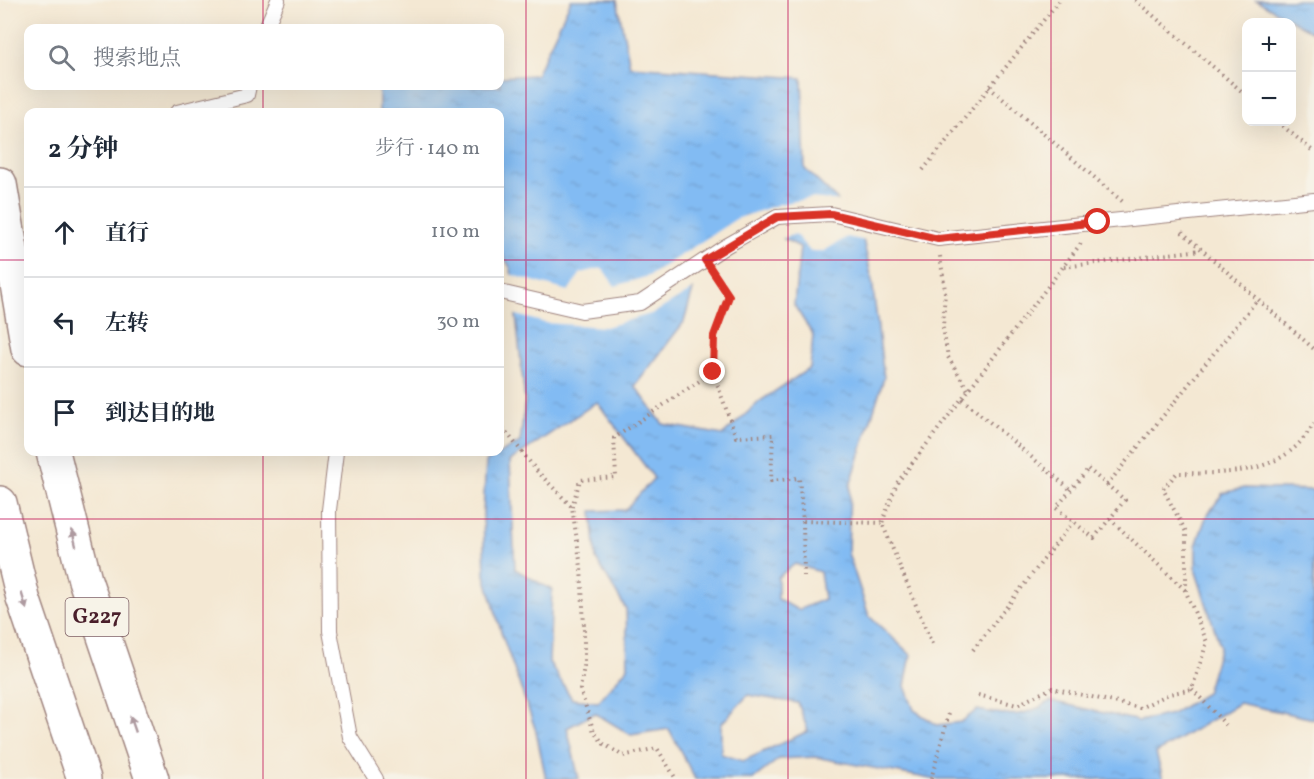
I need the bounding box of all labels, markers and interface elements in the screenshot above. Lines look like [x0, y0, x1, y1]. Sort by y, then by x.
map controls [1242, 18, 1296, 126]
button: + [1242, 18, 1296, 72]
search box [24, 24, 504, 90]
icon: search [45, 41, 78, 74]
text: 搜索地点 [93, 44, 181, 75]
button: − [1242, 72, 1296, 126]
text: 2 分钟 [48, 132, 119, 168]
text: 步行 · 140 m [375, 135, 480, 163]
route start [1084, 208, 1110, 234]
icon: ahead [48, 216, 81, 249]
text: 110 m [431, 218, 480, 246]
text: 直行 [105, 219, 149, 250]
icon: left [48, 306, 81, 339]
text: 30 m [436, 308, 480, 336]
text: 左转 [105, 309, 149, 340]
route end [699, 358, 725, 384]
icon: arrive [48, 396, 81, 429]
text: 到达目的地 [105, 399, 215, 430]
one-way arrow [69, 529, 79, 547]
one-way arrow [20, 592, 29, 610]
road number: G227 [66, 598, 128, 636]
one-way arrow [128, 715, 138, 733]

